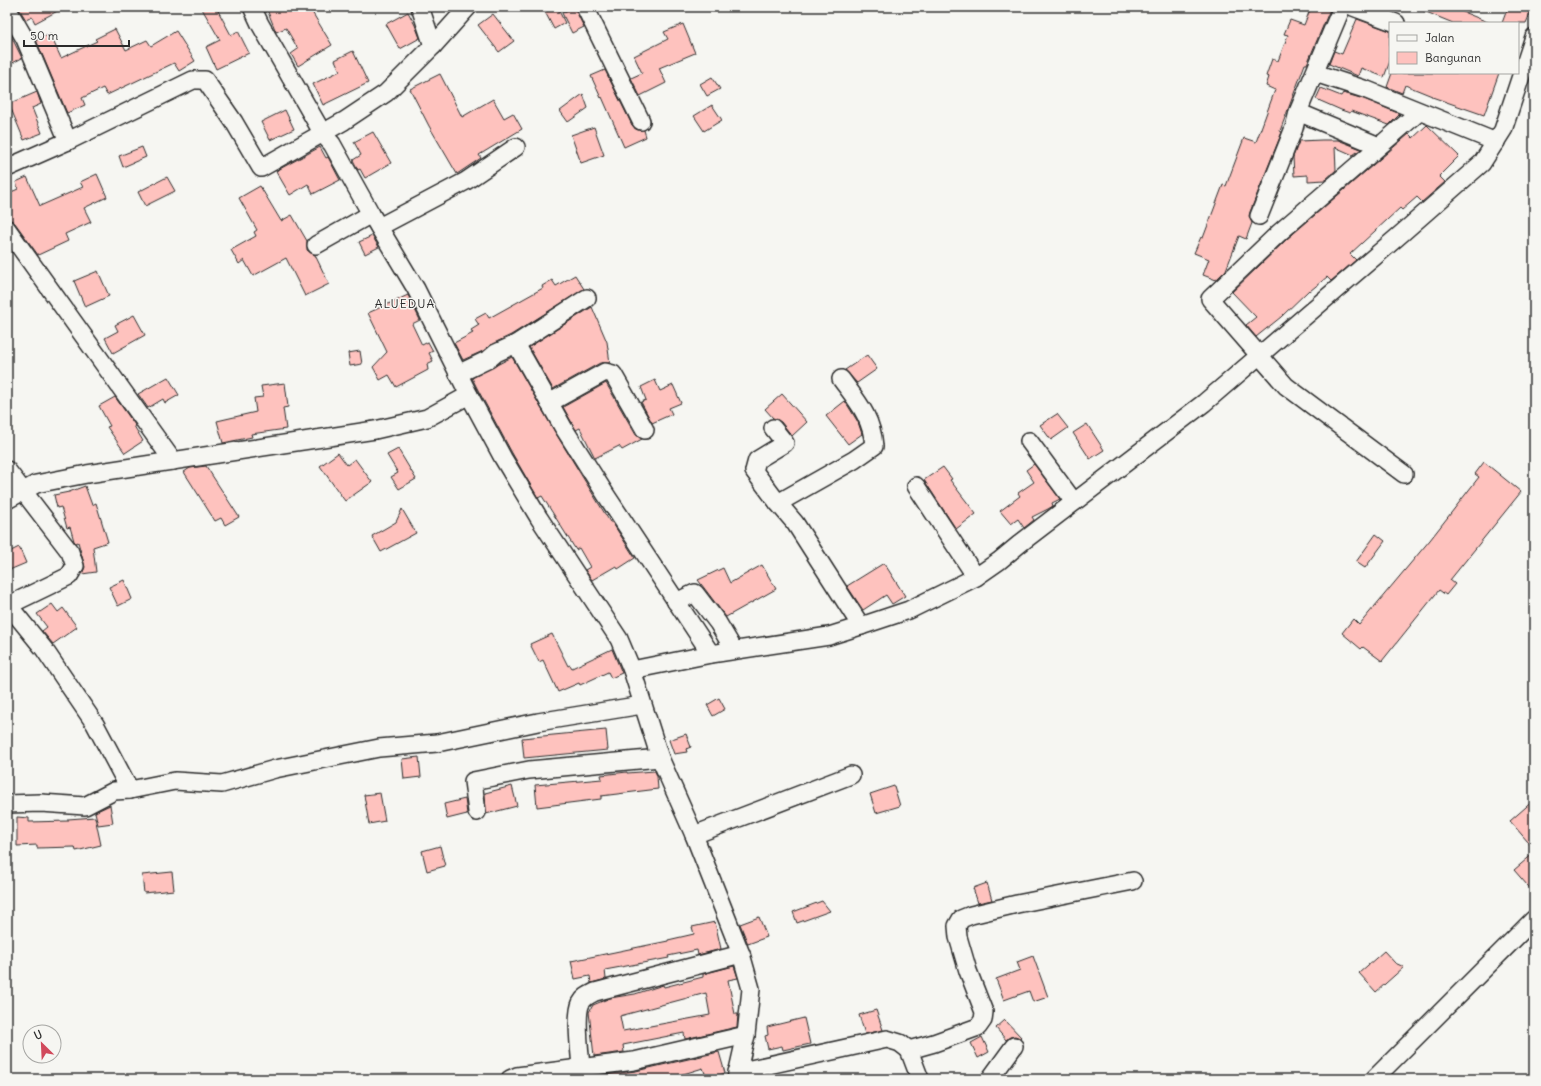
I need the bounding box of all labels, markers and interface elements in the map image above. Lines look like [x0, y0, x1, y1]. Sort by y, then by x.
scale bar [24, 22, 129, 48]
legend [1389, 22, 1519, 74]
text: 50 m [30, 28, 59, 43]
text: Jalan [1425, 30, 1454, 45]
text: Bangunan [1425, 50, 1481, 65]
district label: ALUEDUA [375, 296, 435, 311]
north arrow [22, 1024, 62, 1064]
text: U [32, 1027, 44, 1043]

